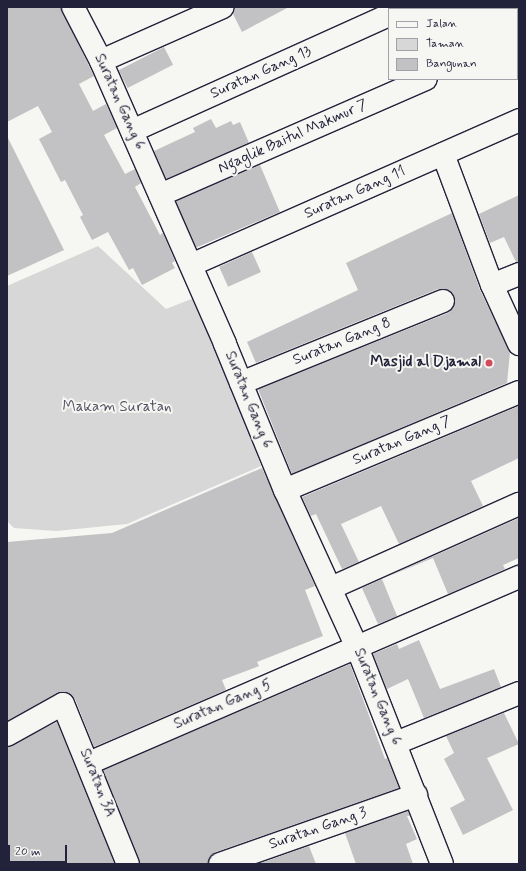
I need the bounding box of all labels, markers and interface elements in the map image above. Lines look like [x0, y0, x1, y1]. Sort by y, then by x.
legend [388, 8, 518, 80]
text: Jalan [426, 16, 457, 32]
text: Taman [426, 36, 464, 52]
street label: Suratan Gang 13 [209, 43, 313, 103]
street label: Suratan Gang 6 [90, 53, 148, 151]
text: Bangunan [426, 56, 477, 72]
street label: Ngaglik Baitul Makmur 7 [213, 95, 373, 179]
street label: Suratan Gang 11 [303, 163, 407, 223]
street label: Suratan Gang 8 [292, 315, 392, 369]
street label: Suratan Gang 6 [221, 350, 275, 450]
place label: Masjid al Djamal [368, 354, 481, 372]
marker: Masjid al Djamal [484, 358, 494, 368]
park label: Makam Suratan [63, 399, 171, 417]
street label: Suratan Gang 7 [352, 413, 452, 469]
street label: Suratan Gang 6 [350, 647, 404, 747]
street label: Suratan Gang 5 [173, 677, 273, 733]
street label: Suratan 3A [75, 746, 119, 820]
street label: Suratan Gang 3 [268, 804, 368, 854]
scale bar [10, 837, 69, 863]
text: 20 m [15, 844, 41, 860]

